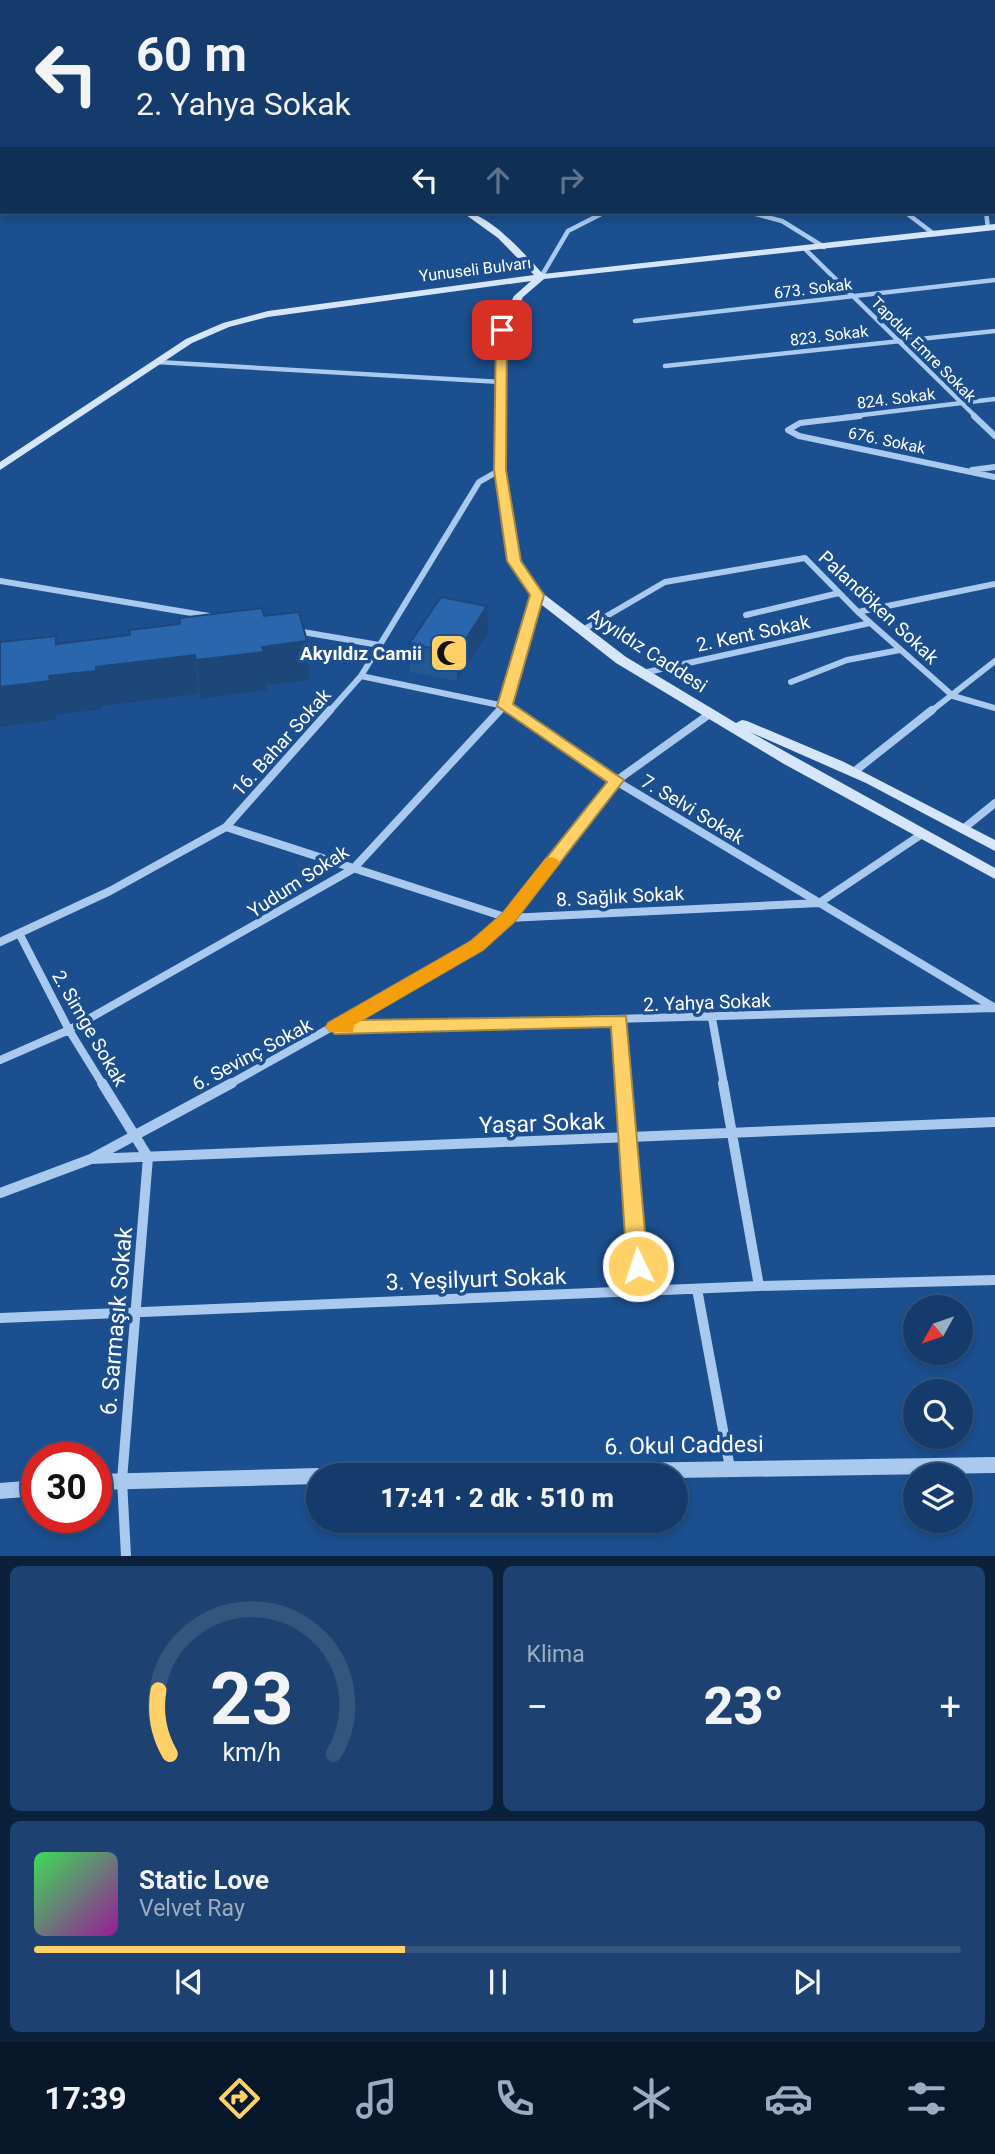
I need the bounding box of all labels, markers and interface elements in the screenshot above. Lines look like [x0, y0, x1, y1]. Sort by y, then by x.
text: 60 m [136, 26, 247, 83]
icon: left [21, 28, 112, 119]
text: 2. Yahya Sokak [136, 85, 351, 123]
icon: left [406, 161, 444, 199]
icon: ahead [479, 161, 517, 199]
icon: right [552, 161, 590, 199]
street label: Yunuseli Bulvarı [418, 253, 532, 286]
street label: 673. Sokak [773, 274, 854, 303]
street label: Tapduk Emre Sokak [867, 293, 981, 406]
pin [472, 300, 532, 360]
icon: arrive [483, 311, 521, 349]
street label: 823. Sokak [789, 321, 870, 350]
street label: 824. Sokak [856, 384, 937, 413]
street label: 676. Sokak [846, 423, 928, 458]
street label: Palandöken Sokak [814, 546, 944, 669]
street label: Ayyıldız Caddesi [584, 603, 712, 697]
street label: 2. Kent Sokak [694, 610, 812, 657]
mosque icon: Akyıldız Camii [428, 632, 470, 674]
place label: Akyıldız Camii [300, 642, 422, 665]
street label: 16. Bahar Sokak [227, 683, 336, 801]
street label: 7. Selvi Sokak [637, 770, 749, 850]
street label: Yudum Sokak [243, 840, 353, 923]
street label: 8. Sağlık Sokak [555, 882, 685, 911]
street label: 2. Simge Sokak [47, 966, 132, 1091]
street label: 2. Yahya Sokak [643, 989, 772, 1016]
street label: 6. Sevinç Sokak [188, 1013, 316, 1096]
street label: Yaşar Sokak [479, 1108, 606, 1139]
street label: 6. Sarmaşık Sokak [95, 1225, 138, 1416]
position arrow [601, 1229, 675, 1303]
street label: 3. Yeşilyurt Sokak [385, 1263, 567, 1296]
north arrow [903, 1295, 973, 1365]
map controls [903, 1295, 973, 1533]
button: search [903, 1379, 973, 1449]
street label: 6. Okul Caddesi [604, 1431, 764, 1460]
speed limit sign: 30 [21, 1442, 112, 1533]
button: layers [903, 1463, 973, 1533]
text: 17:41 · 2 dk · 510 m [380, 1483, 614, 1513]
text: Klima [527, 1641, 585, 1668]
text: 23 [209, 1657, 293, 1743]
text: 23° [704, 1676, 784, 1737]
text: − [527, 1685, 548, 1729]
text: + [939, 1685, 961, 1729]
text: km/h [222, 1738, 281, 1767]
text: Static Love [139, 1865, 269, 1895]
text: Velvet Ray [139, 1895, 245, 1922]
icon: previous [170, 1963, 208, 2001]
icon: pause [479, 1963, 517, 2001]
icon: next [788, 1963, 826, 2001]
icon: directions [215, 2074, 264, 2123]
icon: music [352, 2074, 401, 2123]
icon: phone [490, 2074, 539, 2123]
icon: climate [627, 2074, 676, 2123]
icon: car [764, 2074, 813, 2123]
icon: filters [902, 2074, 951, 2123]
text: 17:39 [44, 2079, 127, 2117]

